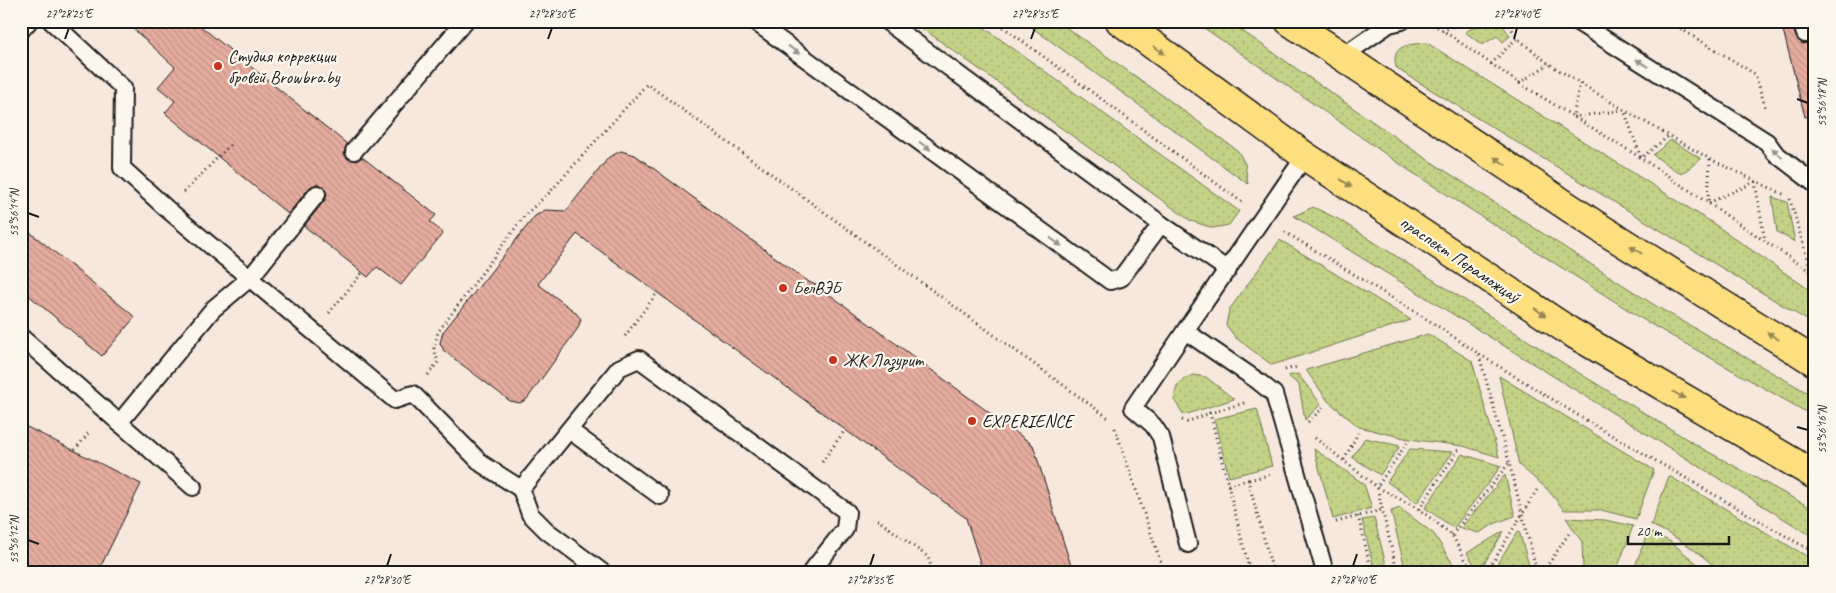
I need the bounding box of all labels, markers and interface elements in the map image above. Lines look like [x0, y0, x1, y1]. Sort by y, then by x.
text: 27°28'25"E [46, 6, 94, 22]
text: 27°28'30"E [529, 6, 577, 22]
text: 27°28'35"E [1012, 6, 1060, 22]
text: 27°28'40"E [1494, 6, 1542, 22]
place label: Студия коррекции бровей Browbro.by [228, 45, 341, 88]
one-way arrow [787, 45, 801, 55]
one-way arrow [1152, 45, 1166, 55]
one-way arrow [1635, 59, 1649, 68]
marker: Студия коррекции бровей Browbro.by [212, 60, 224, 72]
text: 53°56'18"N [1814, 78, 1830, 127]
one-way arrow [918, 141, 932, 151]
one-way arrow [1771, 147, 1783, 159]
one-way arrow [1493, 156, 1507, 166]
one-way arrow [1339, 178, 1353, 188]
text: 53°56'14"N [6, 188, 22, 237]
street label: праспект Пераможцаў [1396, 211, 1525, 308]
one-way arrow [1049, 236, 1062, 247]
one-way arrow [1629, 246, 1642, 255]
place label: БелВЭБ [793, 277, 843, 299]
marker: БелВЭБ [777, 282, 789, 294]
one-way arrow [1533, 307, 1546, 317]
one-way arrow [1767, 332, 1780, 341]
place label: ЖК Лазурит [843, 349, 925, 372]
marker: ЖК Лазурит [827, 354, 839, 366]
one-way arrow [1672, 391, 1685, 400]
text: 53°56'16"N [1814, 405, 1830, 454]
place label: EXPERIENCE [982, 410, 1075, 432]
marker: EXPERIENCE [966, 415, 978, 427]
scale bar [1628, 513, 1730, 545]
text: 53°56'12"N [6, 515, 22, 564]
text: 20 m [1636, 522, 1663, 541]
text: 27°28'30"E [364, 572, 412, 588]
text: 27°28'35"E [847, 572, 895, 588]
text: 27°28'40"E [1330, 572, 1378, 588]

